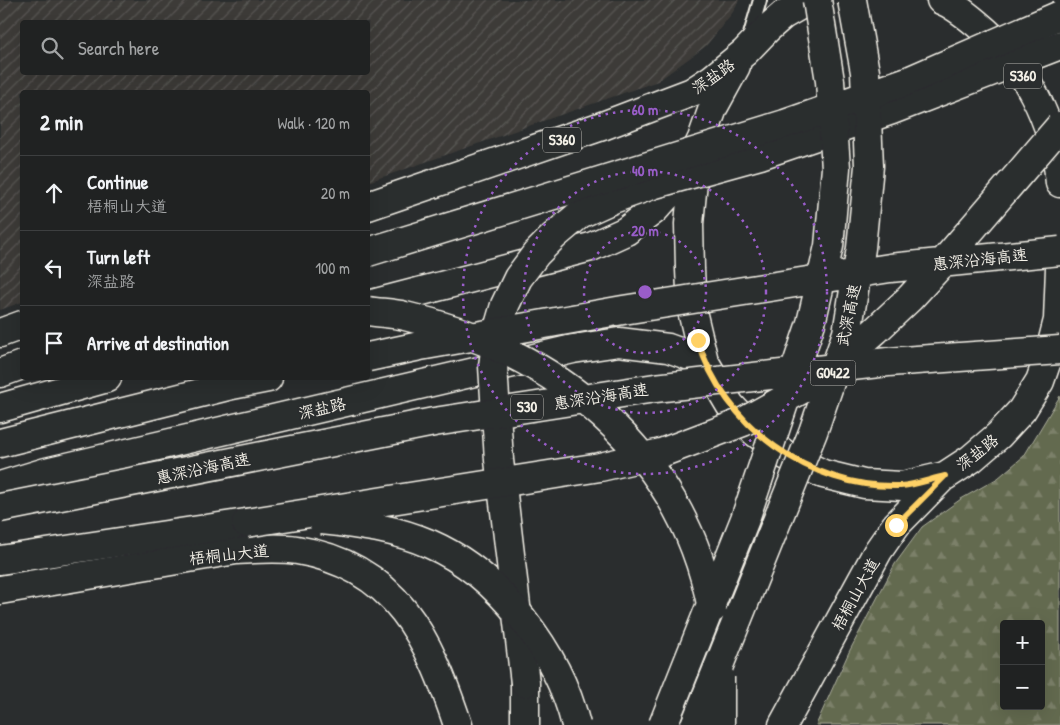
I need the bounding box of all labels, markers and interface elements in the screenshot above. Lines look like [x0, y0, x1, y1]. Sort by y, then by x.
search box [20, 20, 370, 75]
icon: search [38, 34, 66, 62]
text: Search here [78, 35, 159, 61]
street label: 深盐路 [687, 53, 739, 99]
road number: S360 [1004, 64, 1042, 88]
text: 60 m [632, 99, 658, 120]
text: 2 min [40, 108, 83, 137]
text: Walk · 120 m [277, 112, 350, 134]
road number: S360 [543, 128, 581, 152]
text: 40 m [632, 160, 658, 181]
text: Continue [87, 169, 148, 195]
icon: ahead [40, 179, 68, 207]
text: 20 m [321, 182, 350, 204]
text: 梧桐山大道 [87, 195, 167, 217]
text: 20 m [631, 220, 659, 241]
street label: 惠深沿海高速 [931, 243, 1029, 275]
text: Turn left [87, 244, 150, 270]
icon: left [40, 254, 68, 282]
text: 100 m [315, 257, 350, 279]
text: 深盐路 [87, 270, 135, 292]
street label: 武深高速 [831, 281, 865, 349]
centre of rings [636, 283, 654, 301]
icon: arrive [40, 329, 68, 357]
route end [687, 329, 710, 352]
text: Arrive at destination [87, 330, 229, 356]
road number: G0422 [810, 360, 856, 386]
street label: 惠深沿海高速 [552, 378, 650, 414]
street label: 深盐路 [296, 392, 348, 424]
road number: S30 [511, 394, 543, 420]
street label: 深盐路 [951, 429, 1003, 475]
street label: 惠深沿海高速 [154, 447, 252, 489]
route start [885, 514, 908, 537]
street label: 梧桐山大道 [188, 539, 270, 569]
street label: 梧桐山大道 [826, 554, 884, 634]
map controls [1000, 620, 1045, 710]
button: + [1000, 620, 1045, 665]
button: − [1000, 665, 1045, 710]

